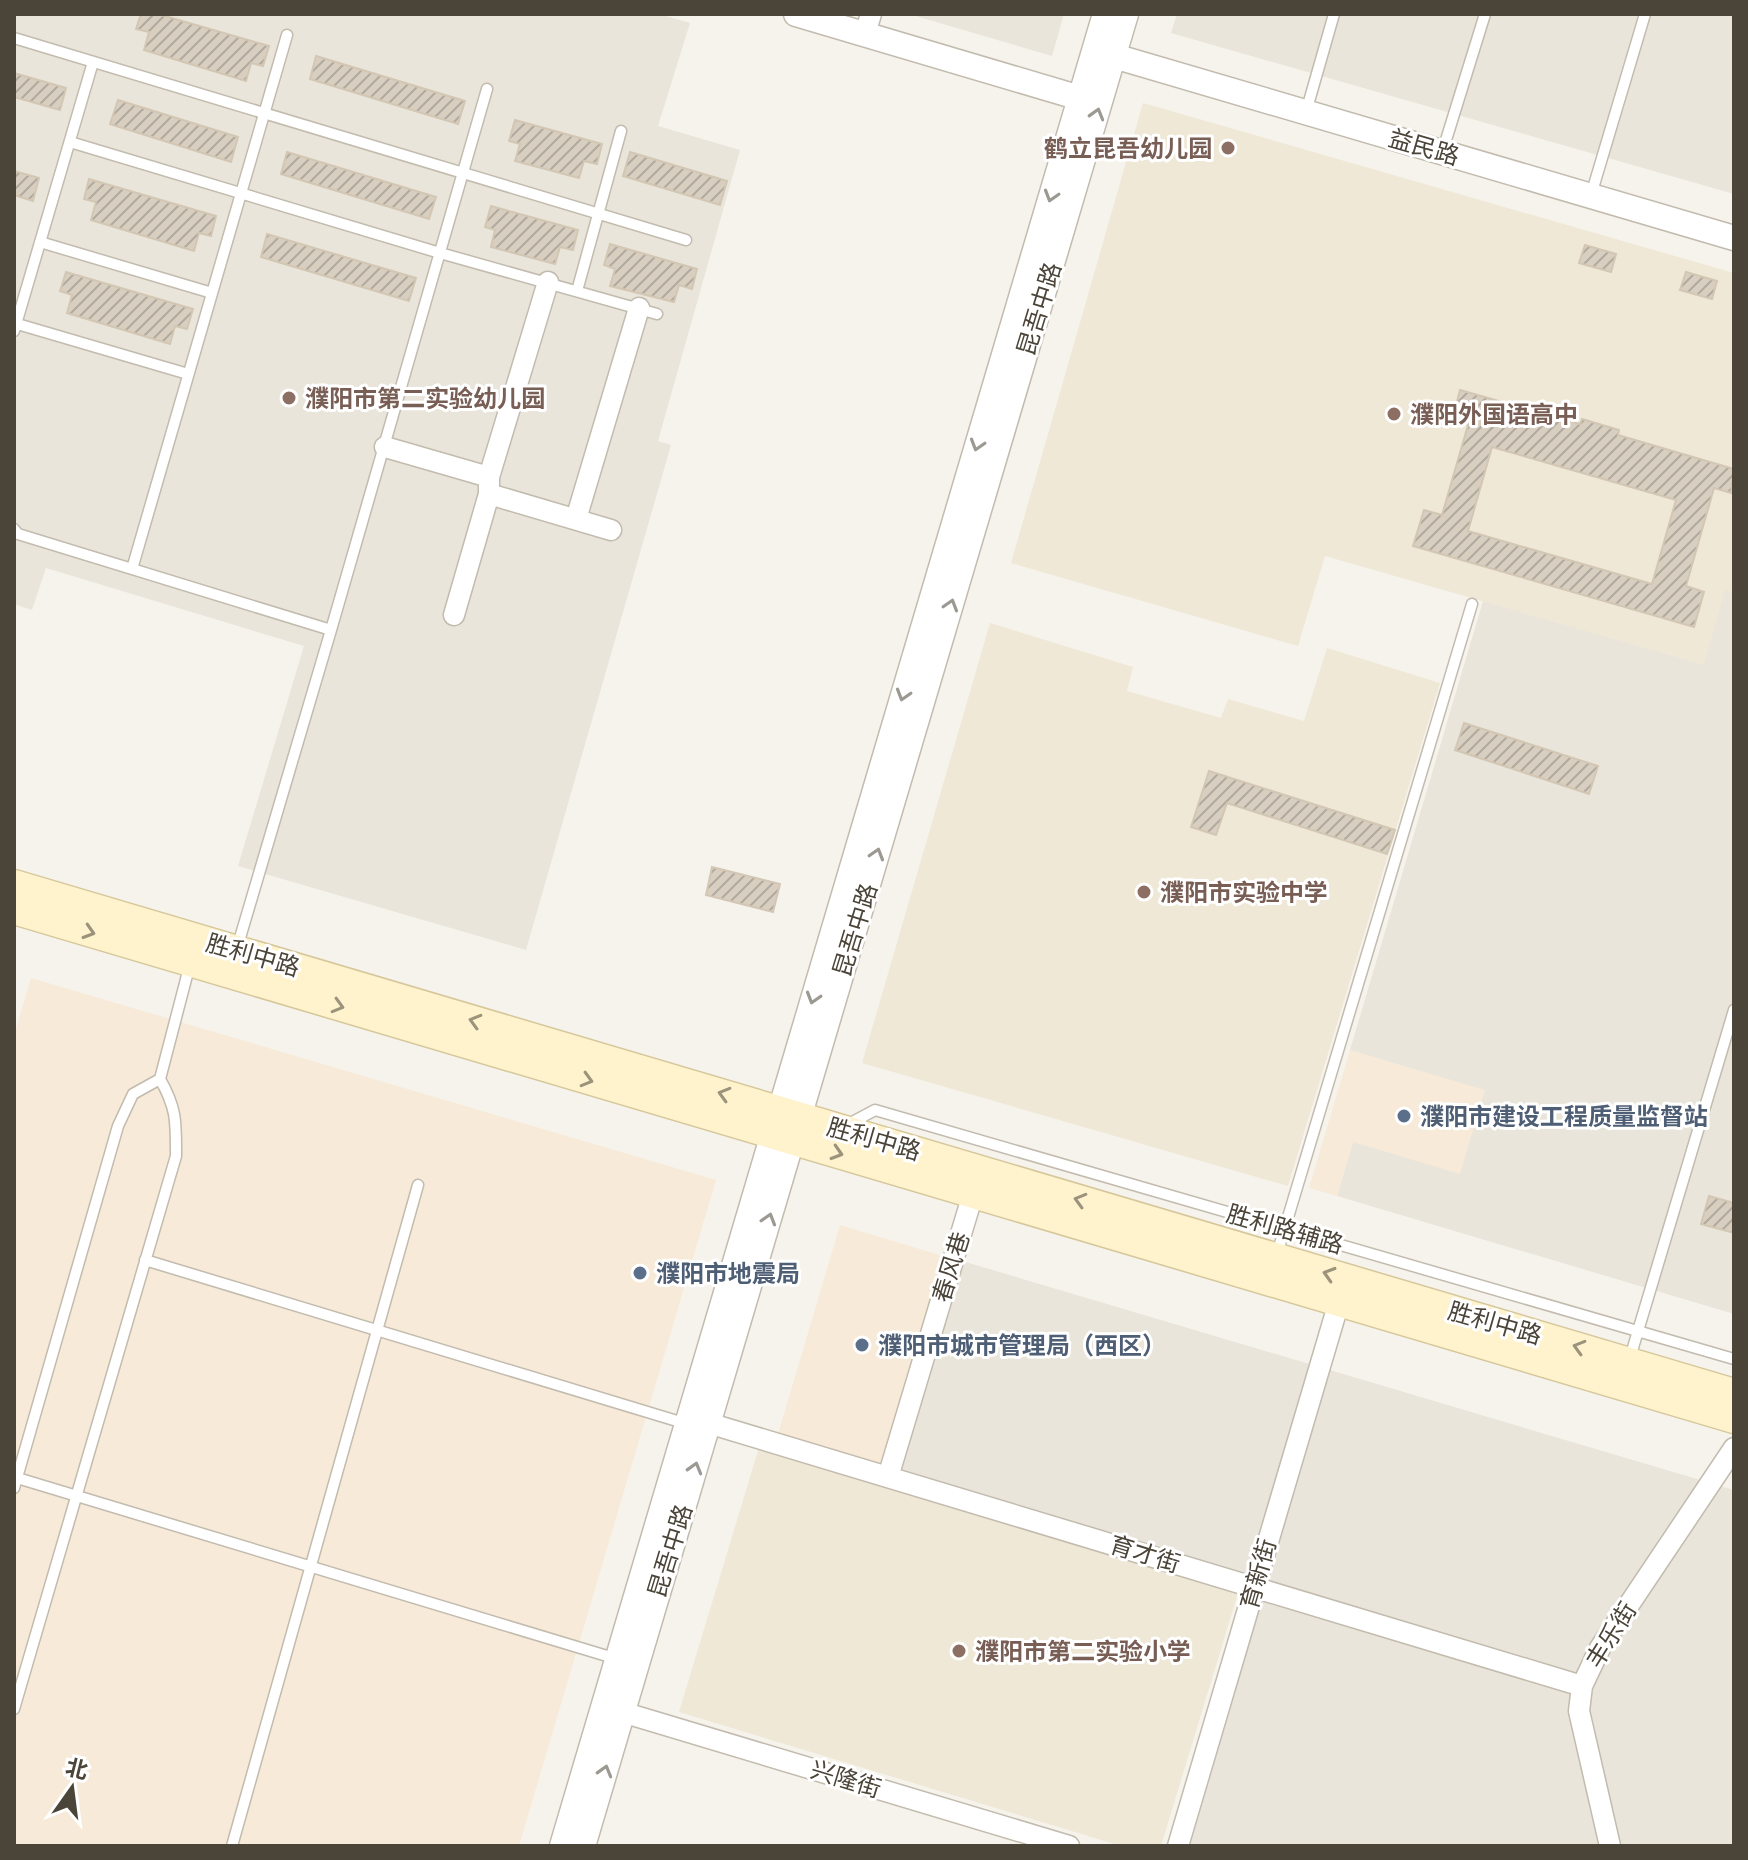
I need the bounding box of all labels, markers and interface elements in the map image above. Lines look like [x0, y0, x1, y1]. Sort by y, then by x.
one-way arrow [1088, 108, 1104, 122]
street label: 益民路 [1385, 122, 1463, 172]
place label: 鹤立昆吾幼儿园 [1044, 133, 1212, 164]
marker: 鹤立昆吾幼儿园 [1219, 139, 1237, 157]
one-way arrow [1044, 189, 1060, 203]
street label: 昆吾中路 [1010, 259, 1068, 359]
place label: 濮阳市第二实验幼儿园 [305, 383, 545, 414]
marker: 濮阳市第二实验幼儿园 [280, 389, 298, 407]
place label: 濮阳外国语高中 [1410, 399, 1578, 430]
marker: 濮阳外国语高中 [1385, 405, 1403, 423]
one-way arrow [970, 438, 986, 452]
one-way arrow [942, 599, 958, 612]
one-way arrow [896, 687, 912, 701]
one-way arrow [868, 848, 884, 862]
place label: 濮阳市实验中学 [1160, 877, 1328, 908]
street label: 昆吾中路 [826, 880, 884, 980]
marker: 濮阳市实验中学 [1135, 883, 1153, 901]
one-way arrow [81, 923, 95, 939]
street label: 胜利中路 [203, 927, 303, 983]
one-way arrow [806, 990, 822, 1004]
one-way arrow [331, 997, 345, 1013]
one-way arrow [469, 1014, 483, 1030]
one-way arrow [580, 1070, 594, 1087]
one-way arrow [718, 1087, 732, 1103]
place label: 濮阳市建设工程质量监督站 [1420, 1101, 1708, 1132]
marker: 濮阳市建设工程质量监督站 [1395, 1107, 1413, 1125]
street label: 胜利中路 [824, 1111, 924, 1167]
one-way arrow [829, 1144, 843, 1160]
one-way arrow [1074, 1193, 1087, 1209]
street label: 胜利路辅路 [1223, 1198, 1347, 1260]
one-way arrow [760, 1213, 776, 1226]
street label: 春风巷 [926, 1228, 976, 1306]
place label: 濮阳市地震局 [656, 1258, 800, 1289]
marker: 濮阳市地震局 [631, 1264, 649, 1282]
one-way arrow [1323, 1267, 1337, 1283]
street label: 胜利中路 [1445, 1295, 1545, 1351]
place label: 濮阳市城市管理局（西区） [878, 1330, 1166, 1361]
marker: 濮阳市城市管理局（西区） [853, 1336, 871, 1354]
one-way arrow [1572, 1340, 1586, 1356]
one-way arrow [686, 1462, 702, 1476]
street label: 昆吾中路 [641, 1501, 699, 1601]
street label: 育才街 [1106, 1529, 1184, 1579]
street label: 育新街 [1233, 1535, 1283, 1613]
street label: 丰乐街 [1579, 1596, 1643, 1674]
place label: 濮阳市第二实验小学 [975, 1636, 1191, 1667]
marker: 濮阳市第二实验小学 [950, 1642, 968, 1660]
north arrow [32, 1748, 112, 1828]
text: 北 [63, 1752, 91, 1785]
street label: 兴隆街 [807, 1754, 885, 1804]
one-way arrow [596, 1765, 612, 1779]

